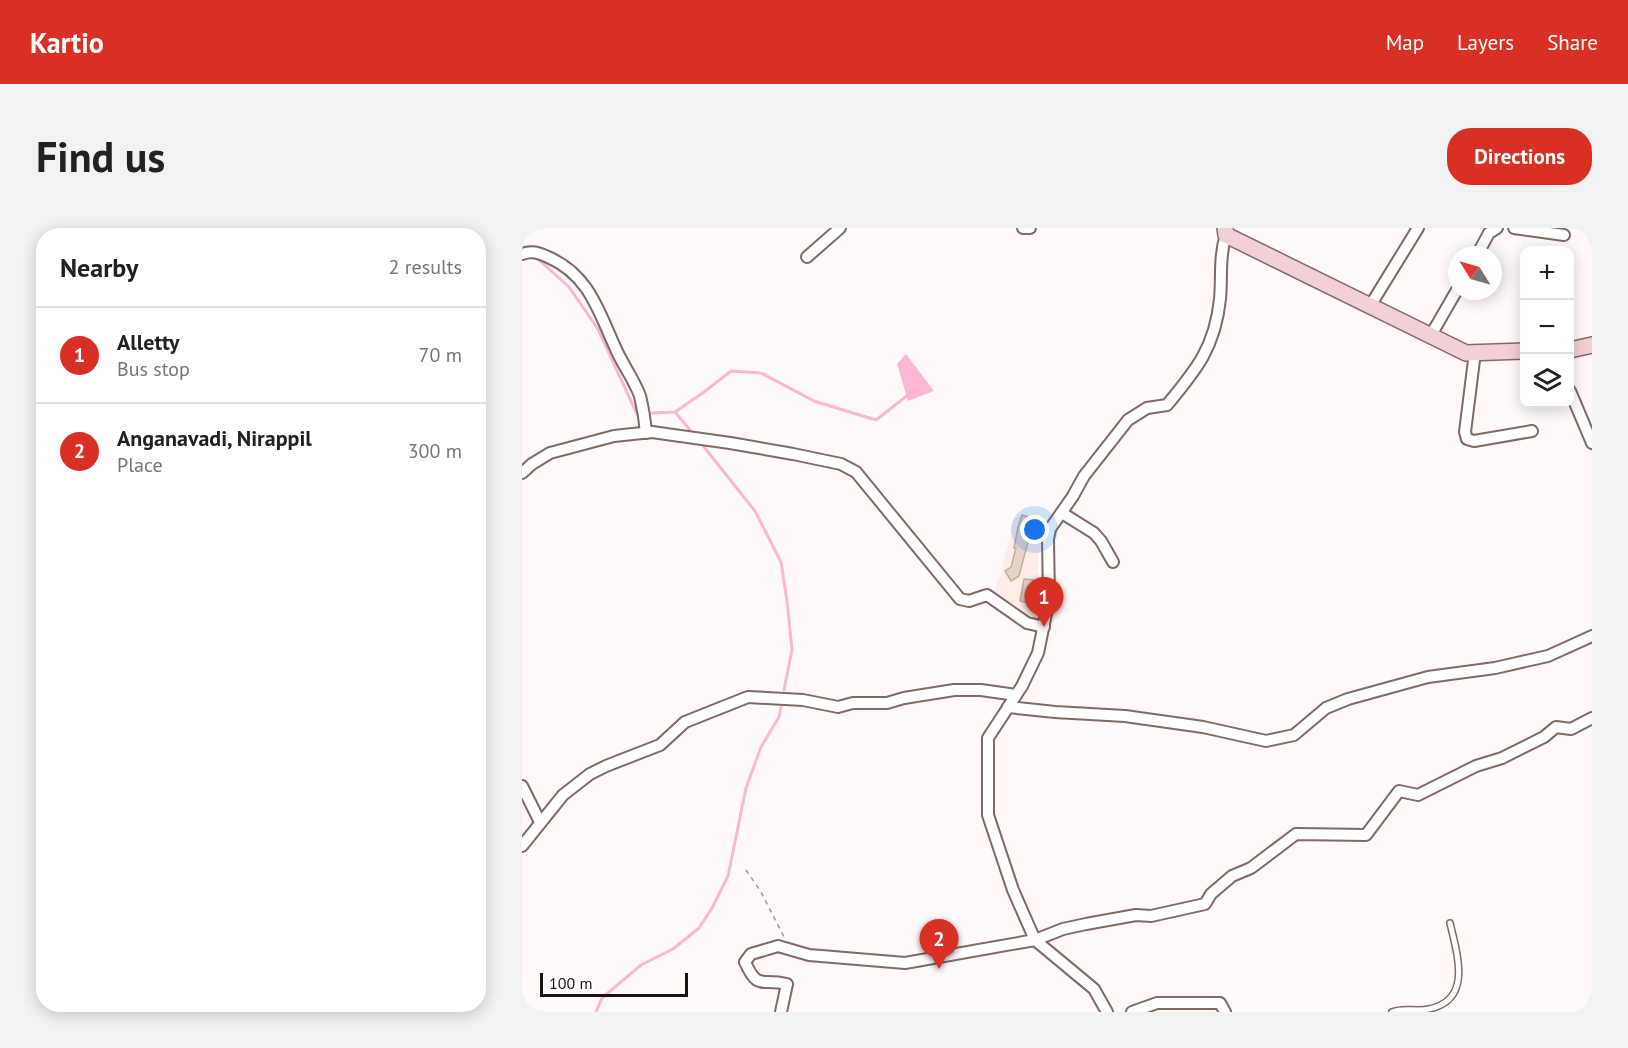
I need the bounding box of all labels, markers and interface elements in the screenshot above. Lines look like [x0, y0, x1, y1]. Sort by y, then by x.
text: Kartio [30, 24, 104, 61]
text: Map [1386, 29, 1424, 56]
text: Layers [1457, 29, 1514, 56]
text: Share [1547, 29, 1598, 56]
button: Directions [1447, 128, 1592, 185]
text: Find us [36, 129, 165, 184]
north arrow [1448, 246, 1502, 300]
map controls [1520, 246, 1574, 408]
button: + [1520, 246, 1574, 300]
text: Nearby [60, 251, 138, 284]
text: 2 results [389, 254, 462, 280]
button: − [1520, 300, 1574, 354]
text: Alletty [117, 328, 180, 356]
text: 1 [74, 342, 85, 368]
text: 70 m [419, 342, 462, 368]
button: layers [1520, 354, 1574, 408]
text: Bus stop [117, 356, 190, 382]
text: Anganavadi, Nirappil [117, 424, 312, 452]
text: 2 [74, 438, 85, 464]
text: 300 m [408, 438, 462, 464]
text: Place [117, 452, 163, 478]
your location [1020, 515, 1049, 544]
pin: 1 [1024, 578, 1064, 627]
pin: 2 [920, 920, 958, 969]
scale bar [540, 970, 688, 998]
text: 100 m [549, 973, 592, 993]

